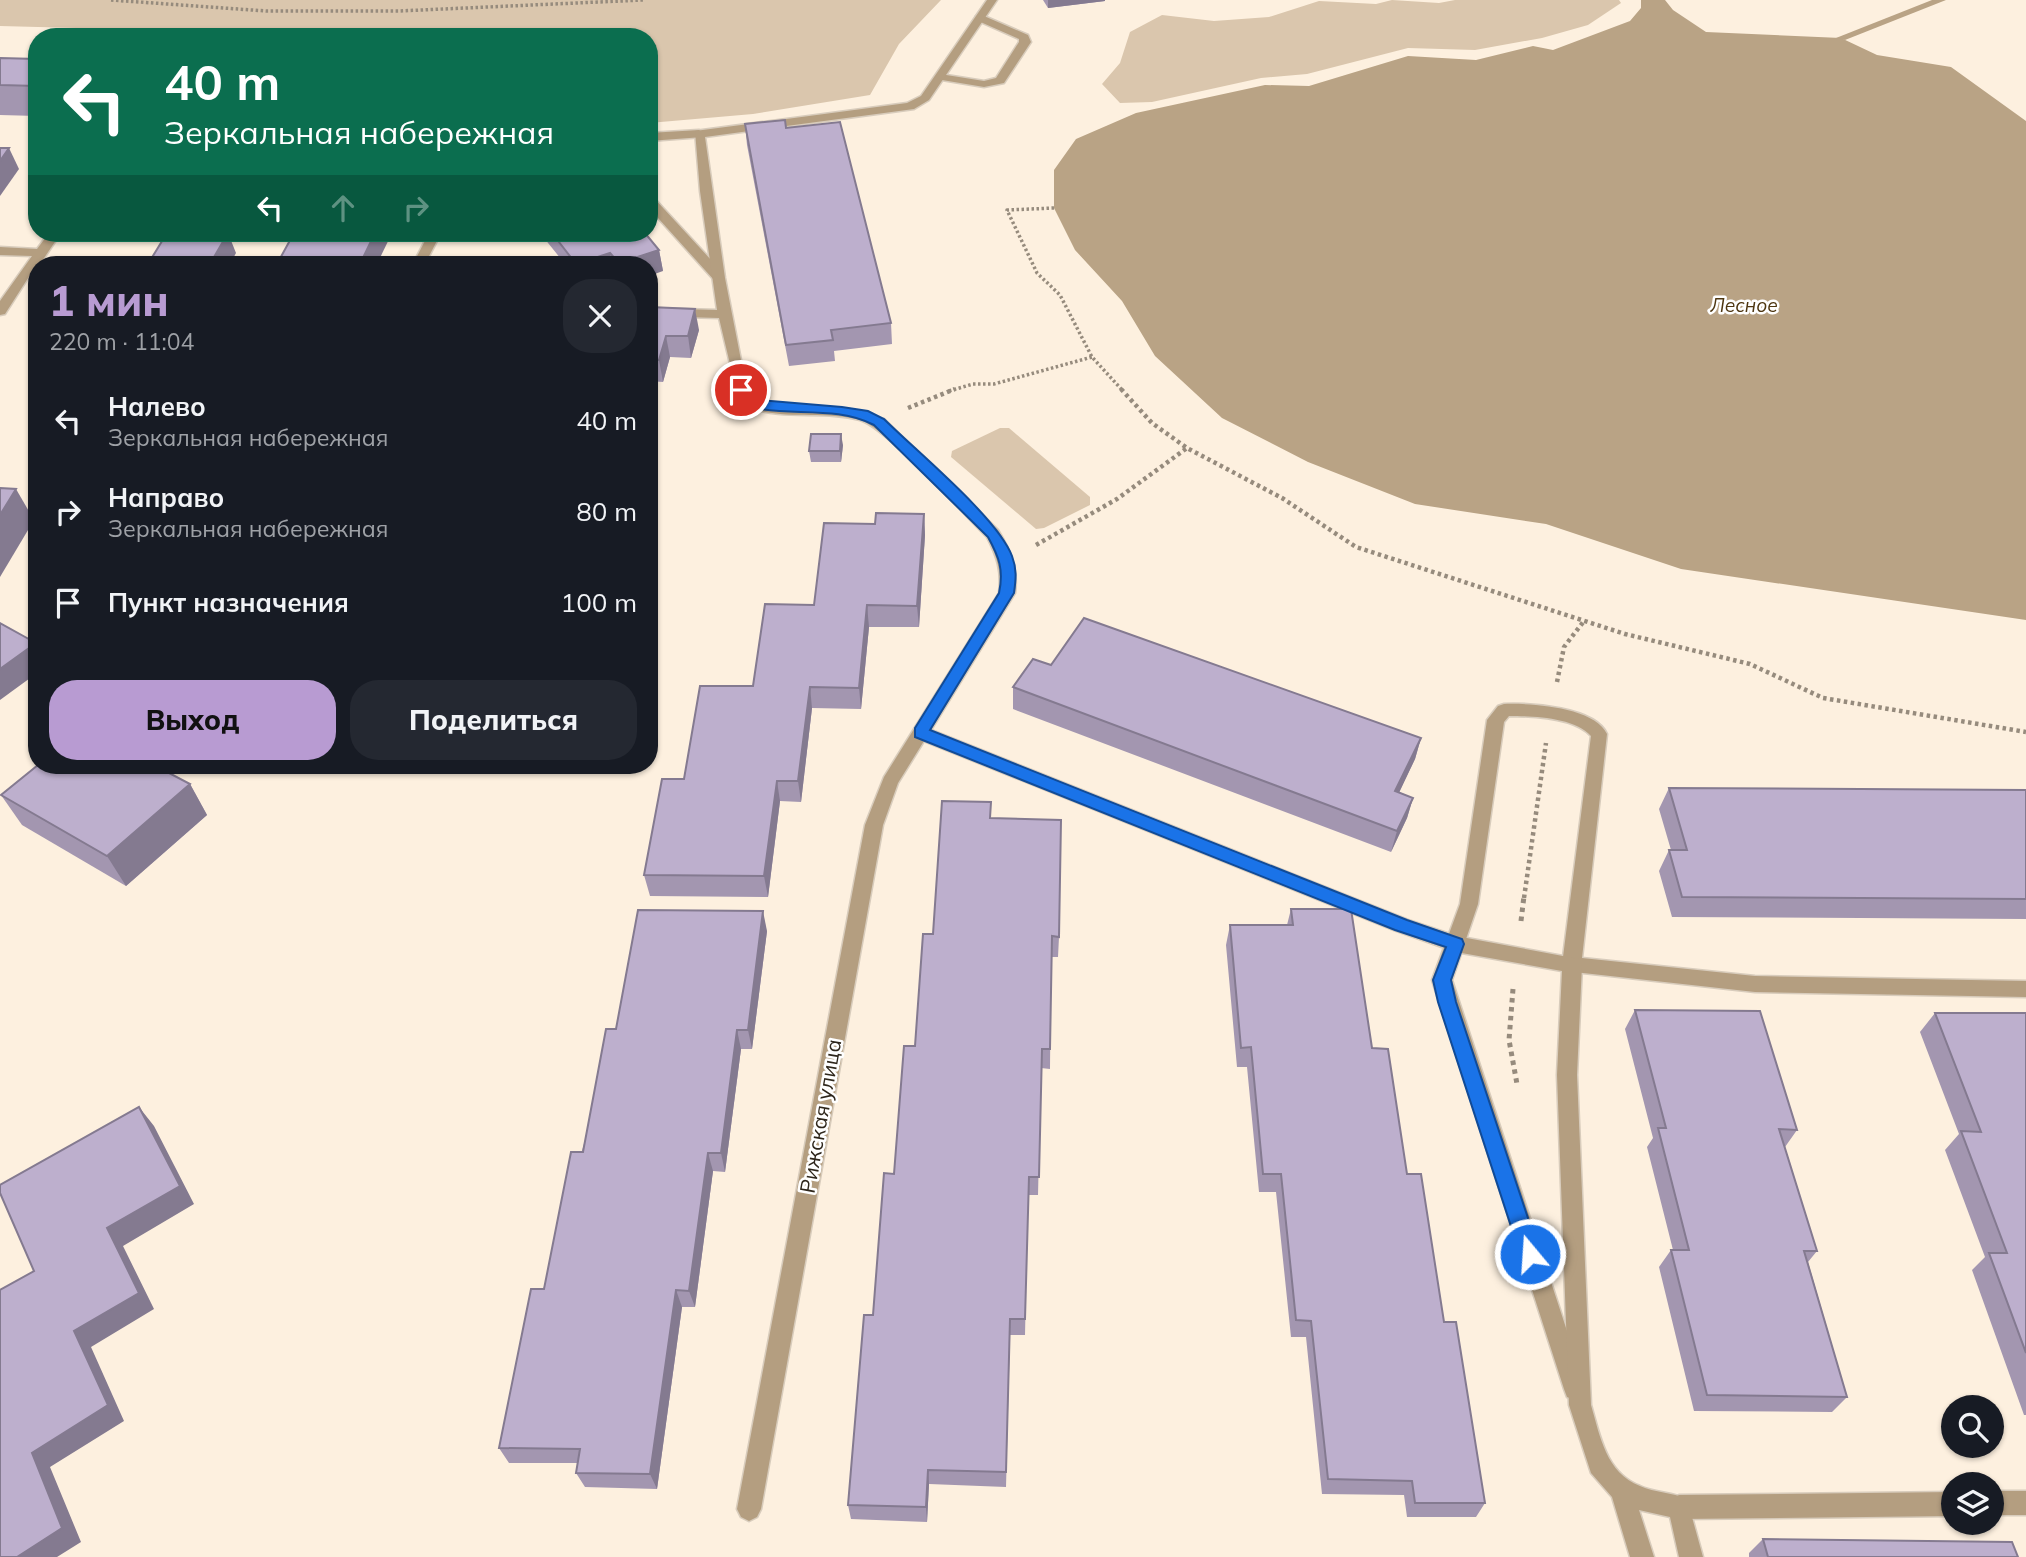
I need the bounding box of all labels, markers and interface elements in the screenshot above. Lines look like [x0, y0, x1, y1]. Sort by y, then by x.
text: 40 m [164, 51, 280, 112]
icon: left [49, 56, 140, 147]
text: Зеркальная набережная [164, 112, 554, 152]
icon: left [251, 189, 289, 227]
icon: ahead [324, 189, 362, 227]
icon: right [397, 189, 435, 227]
text: 1 мин [49, 274, 169, 327]
button: close [563, 279, 637, 353]
water label: Лесное [1709, 293, 1778, 317]
text: 220 m · 11:04 [49, 327, 194, 356]
pin [711, 360, 771, 420]
icon: arrive [722, 371, 760, 409]
text: Налево [108, 390, 206, 423]
icon: left [49, 402, 87, 440]
text: 40 m [576, 404, 637, 437]
text: Зеркальная набережная [108, 423, 388, 452]
text: Направо [108, 481, 224, 514]
icon: right [49, 493, 87, 531]
text: 80 m [576, 495, 637, 528]
text: Зеркальная набережная [108, 514, 388, 543]
icon: arrive [49, 584, 87, 622]
text: Пункт назначения [108, 586, 349, 619]
text: 100 m [561, 586, 637, 619]
button: Выход [49, 680, 336, 760]
button: Поделиться [350, 680, 637, 760]
street label: Рижская улица [794, 1037, 846, 1195]
position arrow [1493, 1217, 1567, 1291]
map controls [1941, 1395, 2004, 1535]
button: search [1941, 1395, 2004, 1458]
button: layers [1941, 1472, 2004, 1535]

